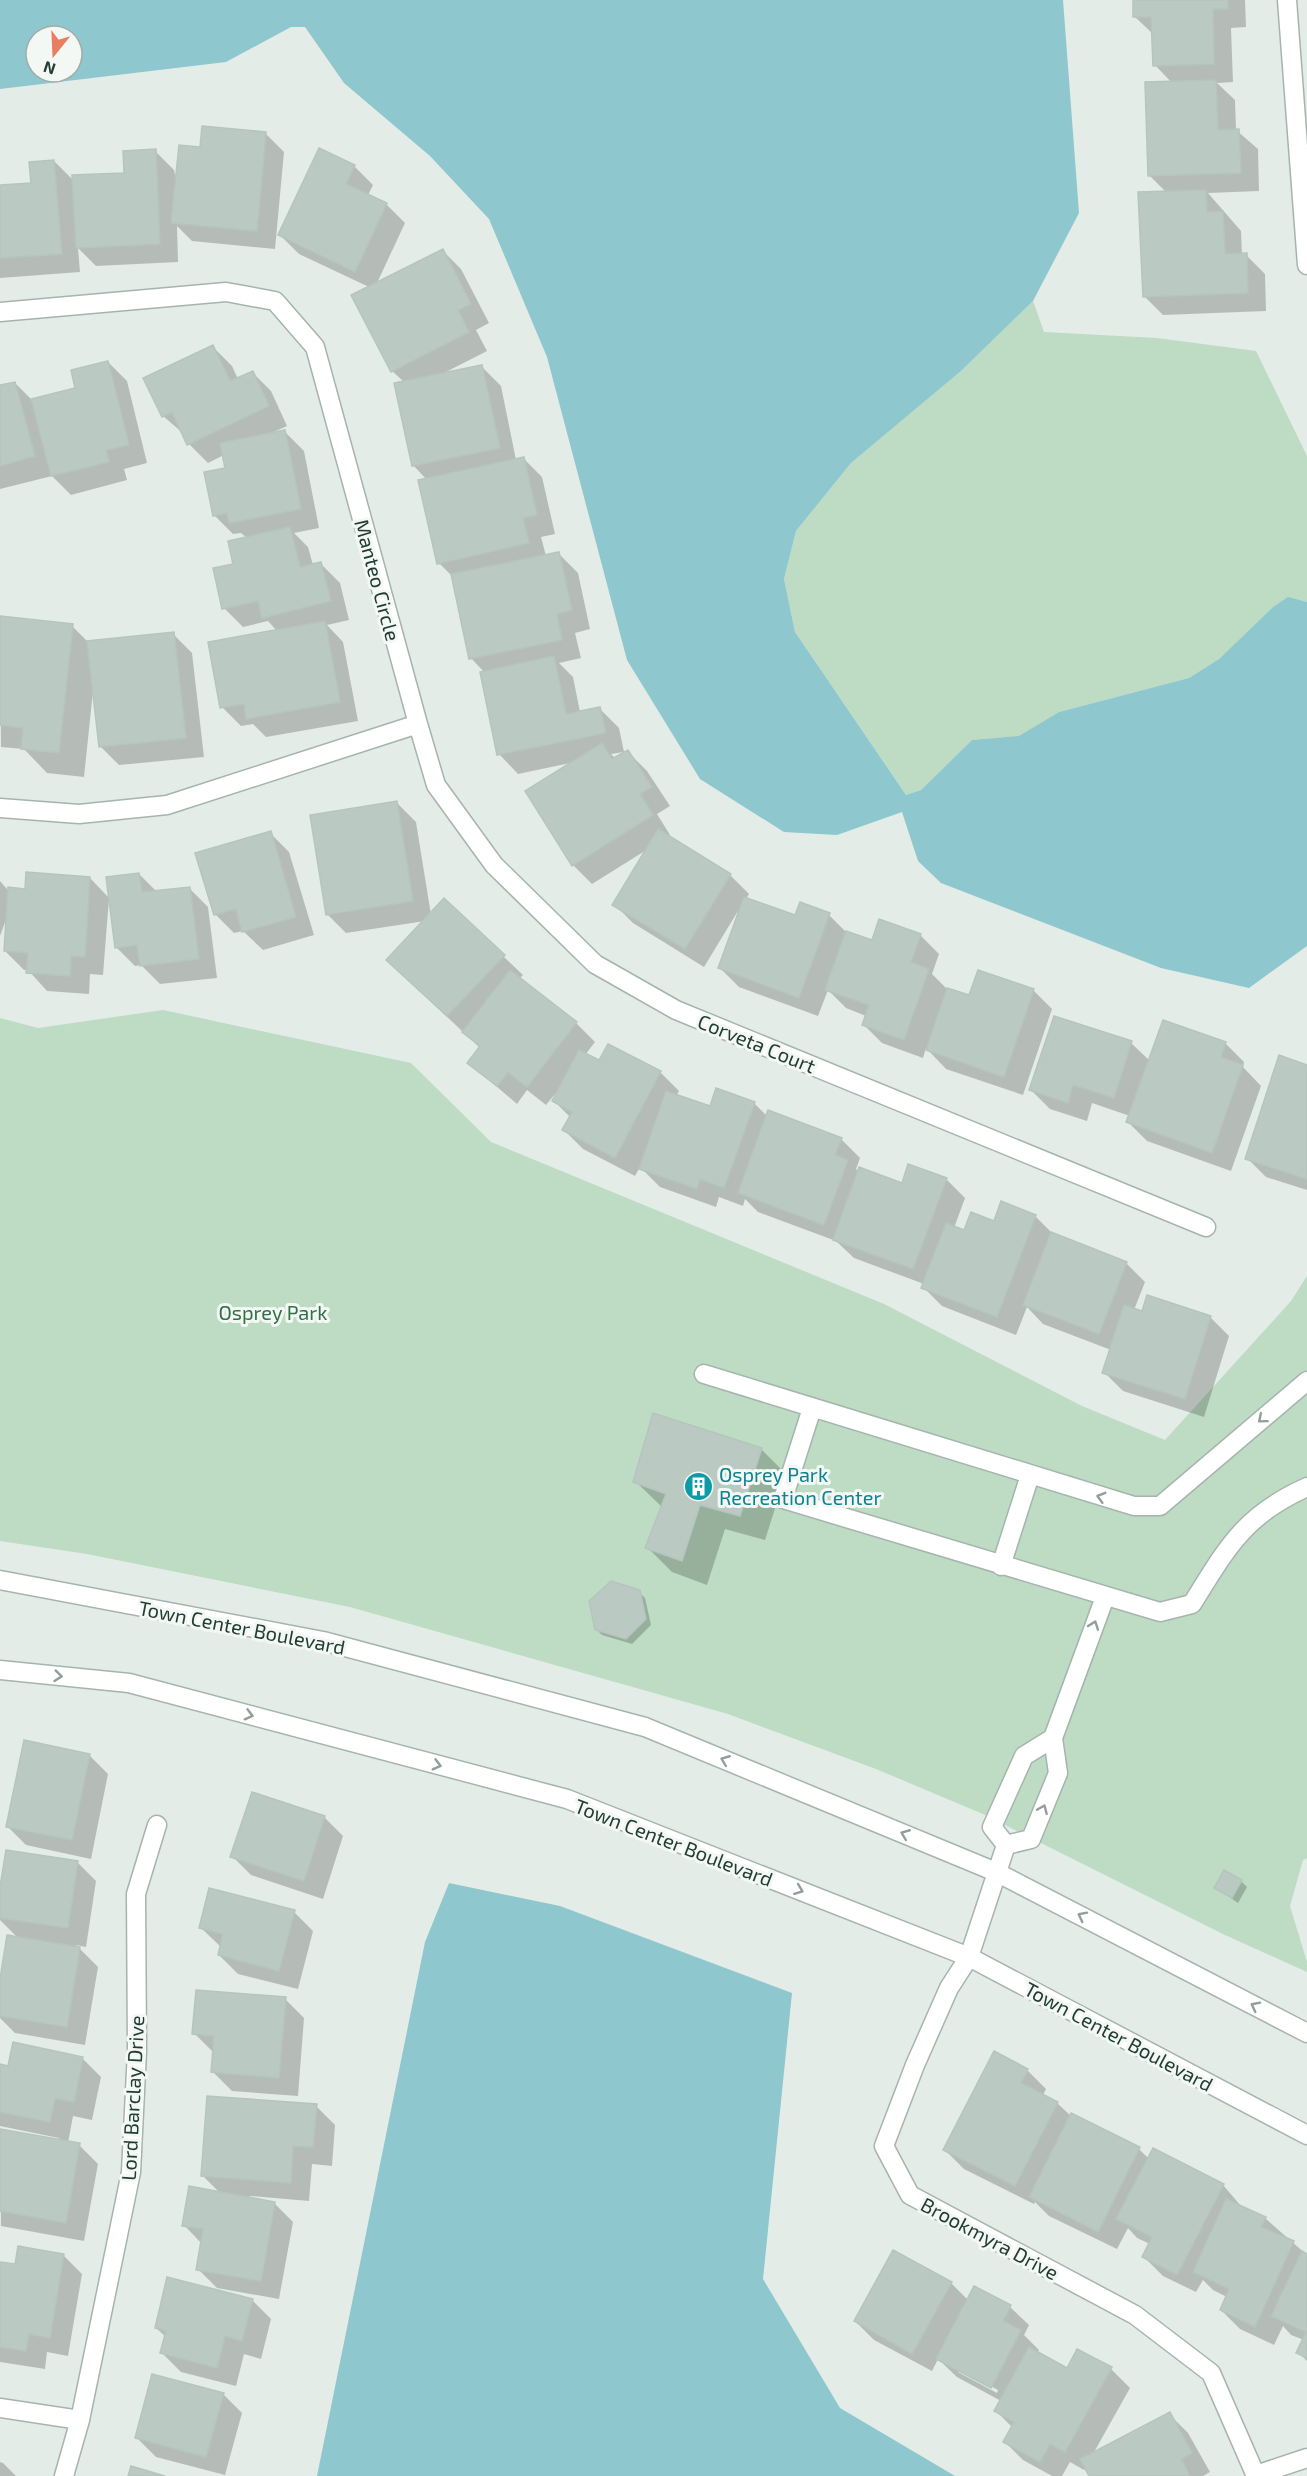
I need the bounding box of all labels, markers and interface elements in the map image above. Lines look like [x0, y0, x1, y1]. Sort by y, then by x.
north arrow [24, 24, 84, 84]
text: N [41, 58, 58, 80]
street label: Manteo Circle [350, 517, 406, 643]
street label: Corveta Court [695, 1008, 820, 1078]
park label: Osprey Park [218, 1300, 328, 1324]
one-way arrow [1258, 1412, 1269, 1423]
place label: Osprey Park Recreation Center [719, 1462, 881, 1509]
building icon: Osprey Park Recreation Center [682, 1470, 714, 1502]
one-way arrow [1096, 1491, 1106, 1504]
street label: Town Center Boulevard [137, 1595, 347, 1659]
one-way arrow [1087, 1620, 1100, 1631]
one-way arrow [54, 1669, 63, 1682]
one-way arrow [244, 1707, 254, 1720]
one-way arrow [720, 1755, 731, 1767]
one-way arrow [431, 1758, 442, 1770]
street label: Town Center Boulevard [572, 1793, 776, 1891]
one-way arrow [1036, 1804, 1048, 1815]
one-way arrow [901, 1829, 912, 1841]
one-way arrow [794, 1883, 804, 1896]
one-way arrow [1078, 1912, 1088, 1923]
street label: Town Center Boulevard [1021, 1976, 1217, 2096]
one-way arrow [1251, 2002, 1261, 2013]
street label: Lord Barclay Drive [116, 2015, 148, 2181]
street label: Brookmyra Drive [917, 2192, 1063, 2284]

